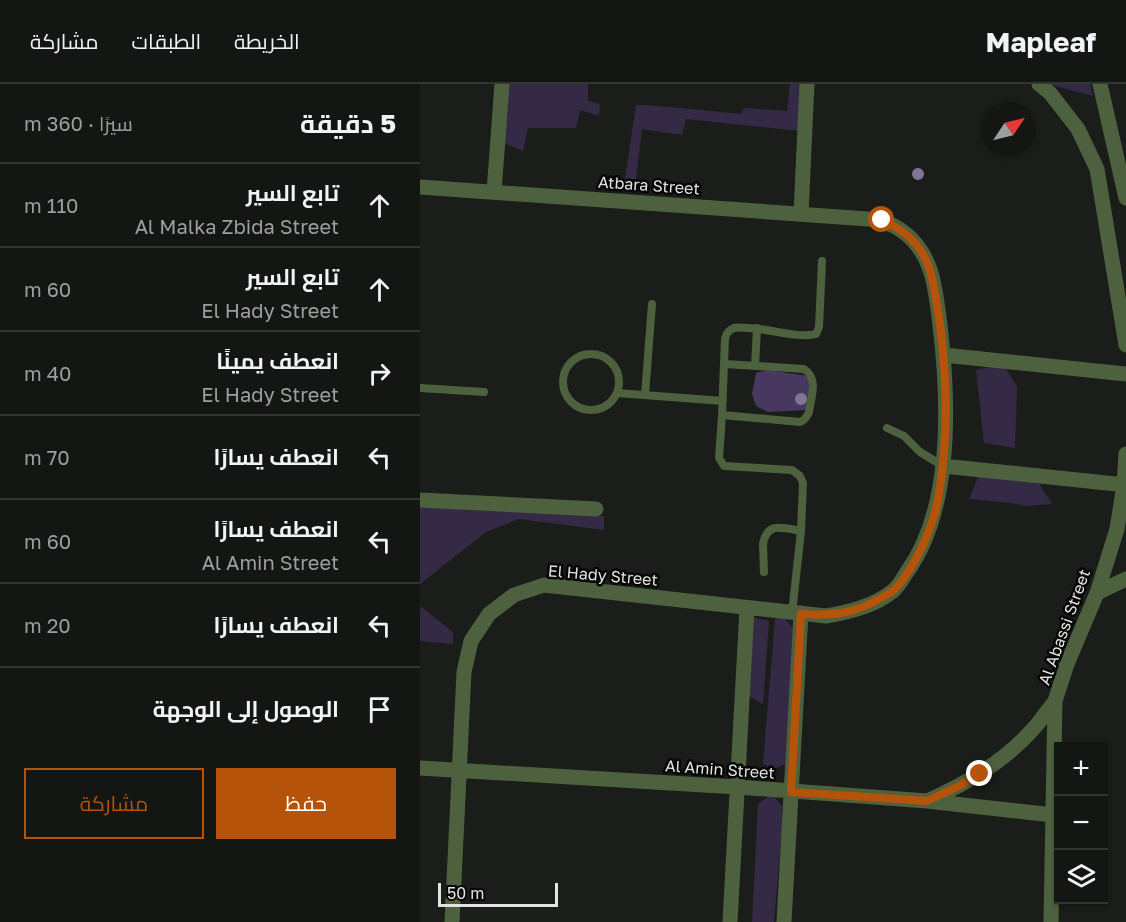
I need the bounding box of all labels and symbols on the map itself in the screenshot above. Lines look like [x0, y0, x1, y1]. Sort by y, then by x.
north arrow [982, 102, 1036, 156]
street label: Atbara Street [598, 171, 700, 199]
route start [868, 206, 894, 232]
street label: El Hady Street [547, 560, 659, 590]
street label: Al Abassi Street [1034, 566, 1094, 688]
street label: Al Amin Street [664, 755, 776, 783]
route end [966, 760, 992, 786]
scale bar [438, 880, 558, 908]

